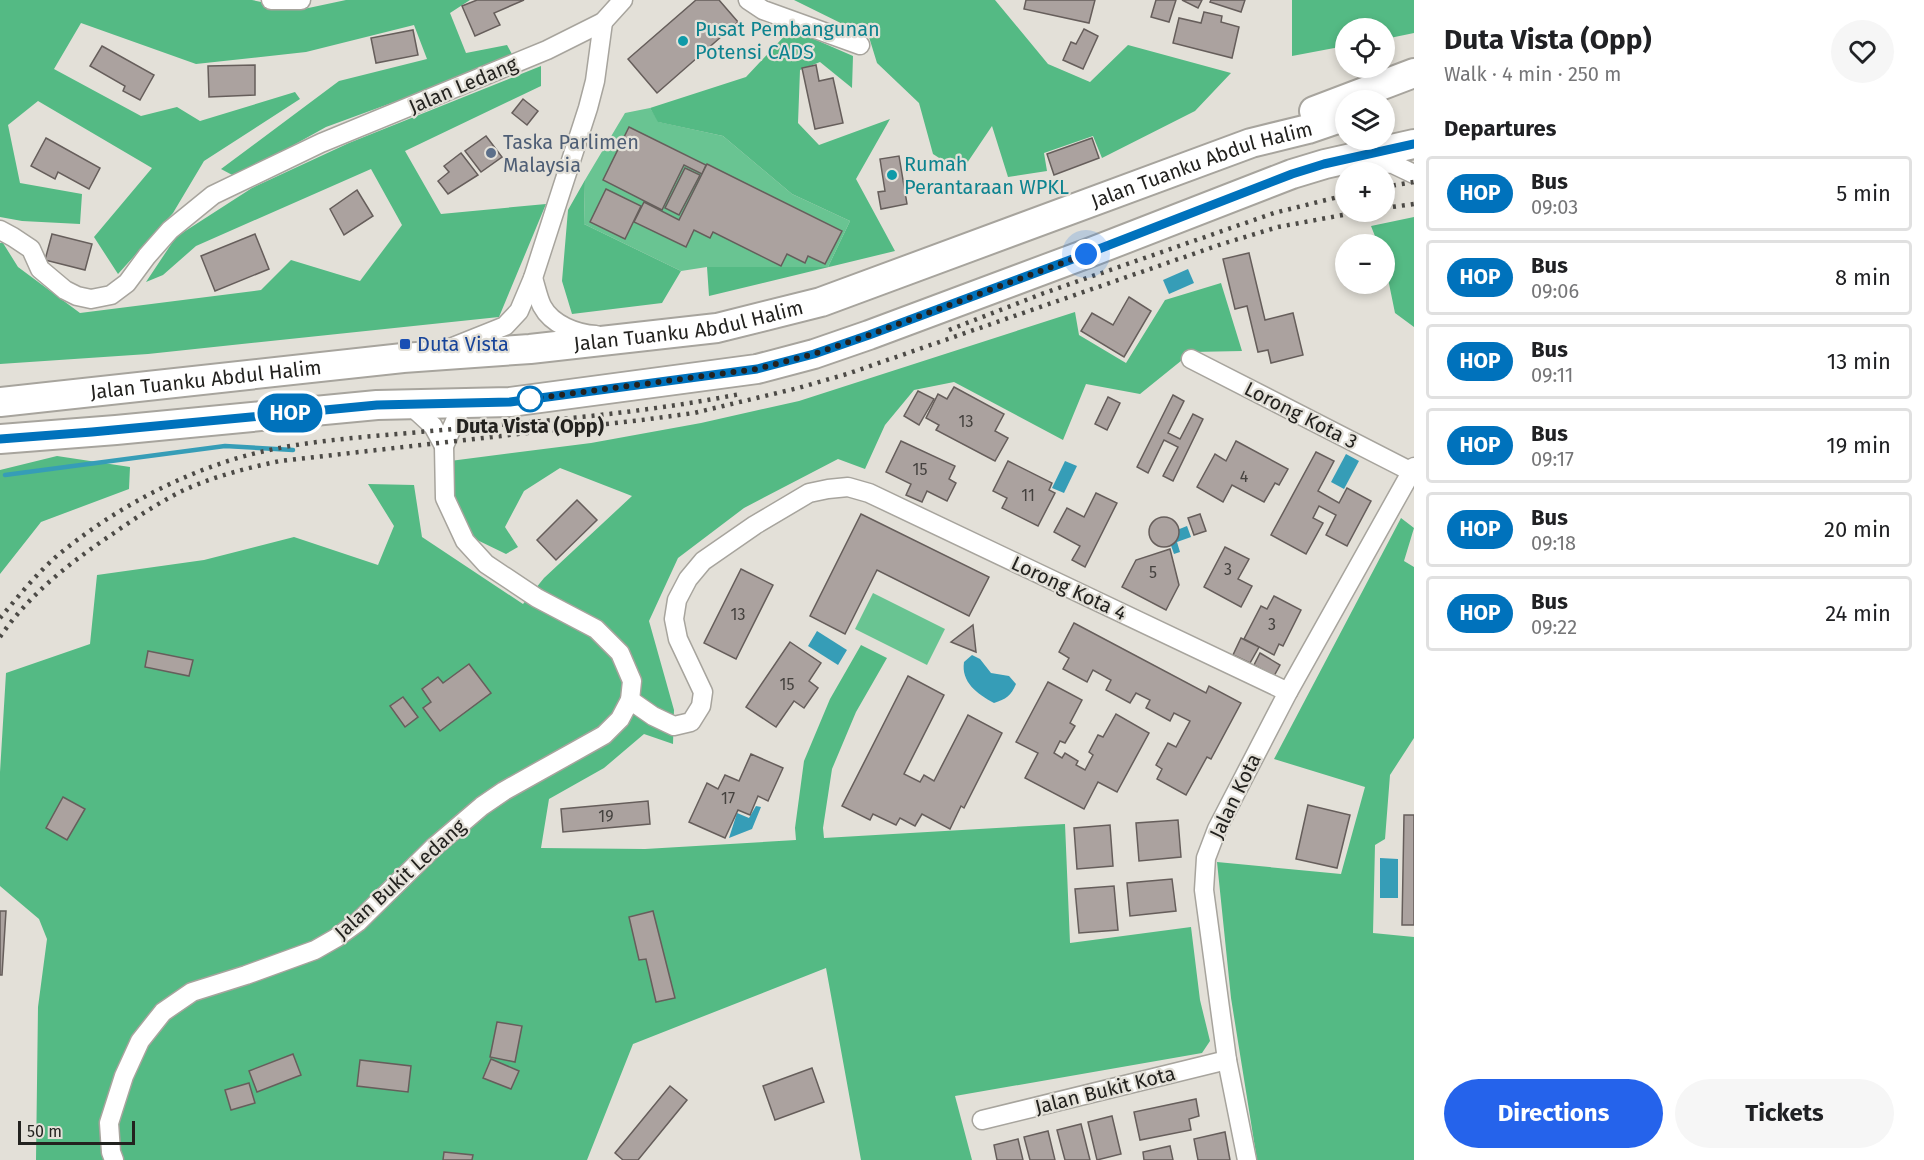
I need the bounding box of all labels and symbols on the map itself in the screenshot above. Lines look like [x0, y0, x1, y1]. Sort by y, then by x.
place label: Pusat Pembangunan Potensi CADS [695, 17, 880, 64]
marker: Pusat Pembangunan Potensi CADS [676, 34, 690, 48]
street label: Jalan Ledang [405, 51, 522, 119]
street label: Jalan Tuanku Abdul Halim [1088, 116, 1315, 213]
place label: Taska Parlimen Malaysia [503, 130, 639, 177]
marker: Taska Parlimen Malaysia [484, 146, 498, 160]
place label: Rumah Perantaraan WPKL [904, 152, 1069, 199]
marker: Rumah Perantaraan WPKL [885, 168, 899, 182]
your location [1071, 239, 1101, 269]
street label: Jalan Tuanku Abdul Halim [572, 295, 806, 356]
place label: Duta Vista [417, 332, 509, 356]
marker: Duta Vista [398, 337, 412, 351]
street label: Jalan Tuanku Abdul Halim [89, 355, 323, 404]
street label: Lorong Kota 3 [1240, 376, 1362, 454]
marker: Duta Vista (Opp) [517, 386, 543, 412]
line badge: HOP [256, 394, 324, 432]
house number: 13 [959, 412, 973, 431]
place label: Duta Vista (Opp) [456, 414, 605, 438]
house number: 15 [913, 460, 927, 479]
house number: 4 [1240, 467, 1249, 486]
house number: 11 [1021, 486, 1035, 505]
street label: Lorong Kota 4 [1008, 551, 1131, 625]
house number: 3 [1224, 560, 1232, 579]
house number: 5 [1149, 563, 1157, 582]
house number: 13 [731, 605, 745, 624]
house number: 3 [1268, 615, 1276, 634]
house number: 15 [780, 675, 794, 694]
street label: Jalan Kota [1204, 750, 1266, 842]
house number: 17 [721, 789, 735, 808]
house number: 19 [598, 807, 614, 826]
street label: Jalan Bukit Ledang [330, 813, 471, 944]
street label: Jalan Bukit Kota [1032, 1061, 1178, 1119]
scale bar [18, 1118, 135, 1146]

